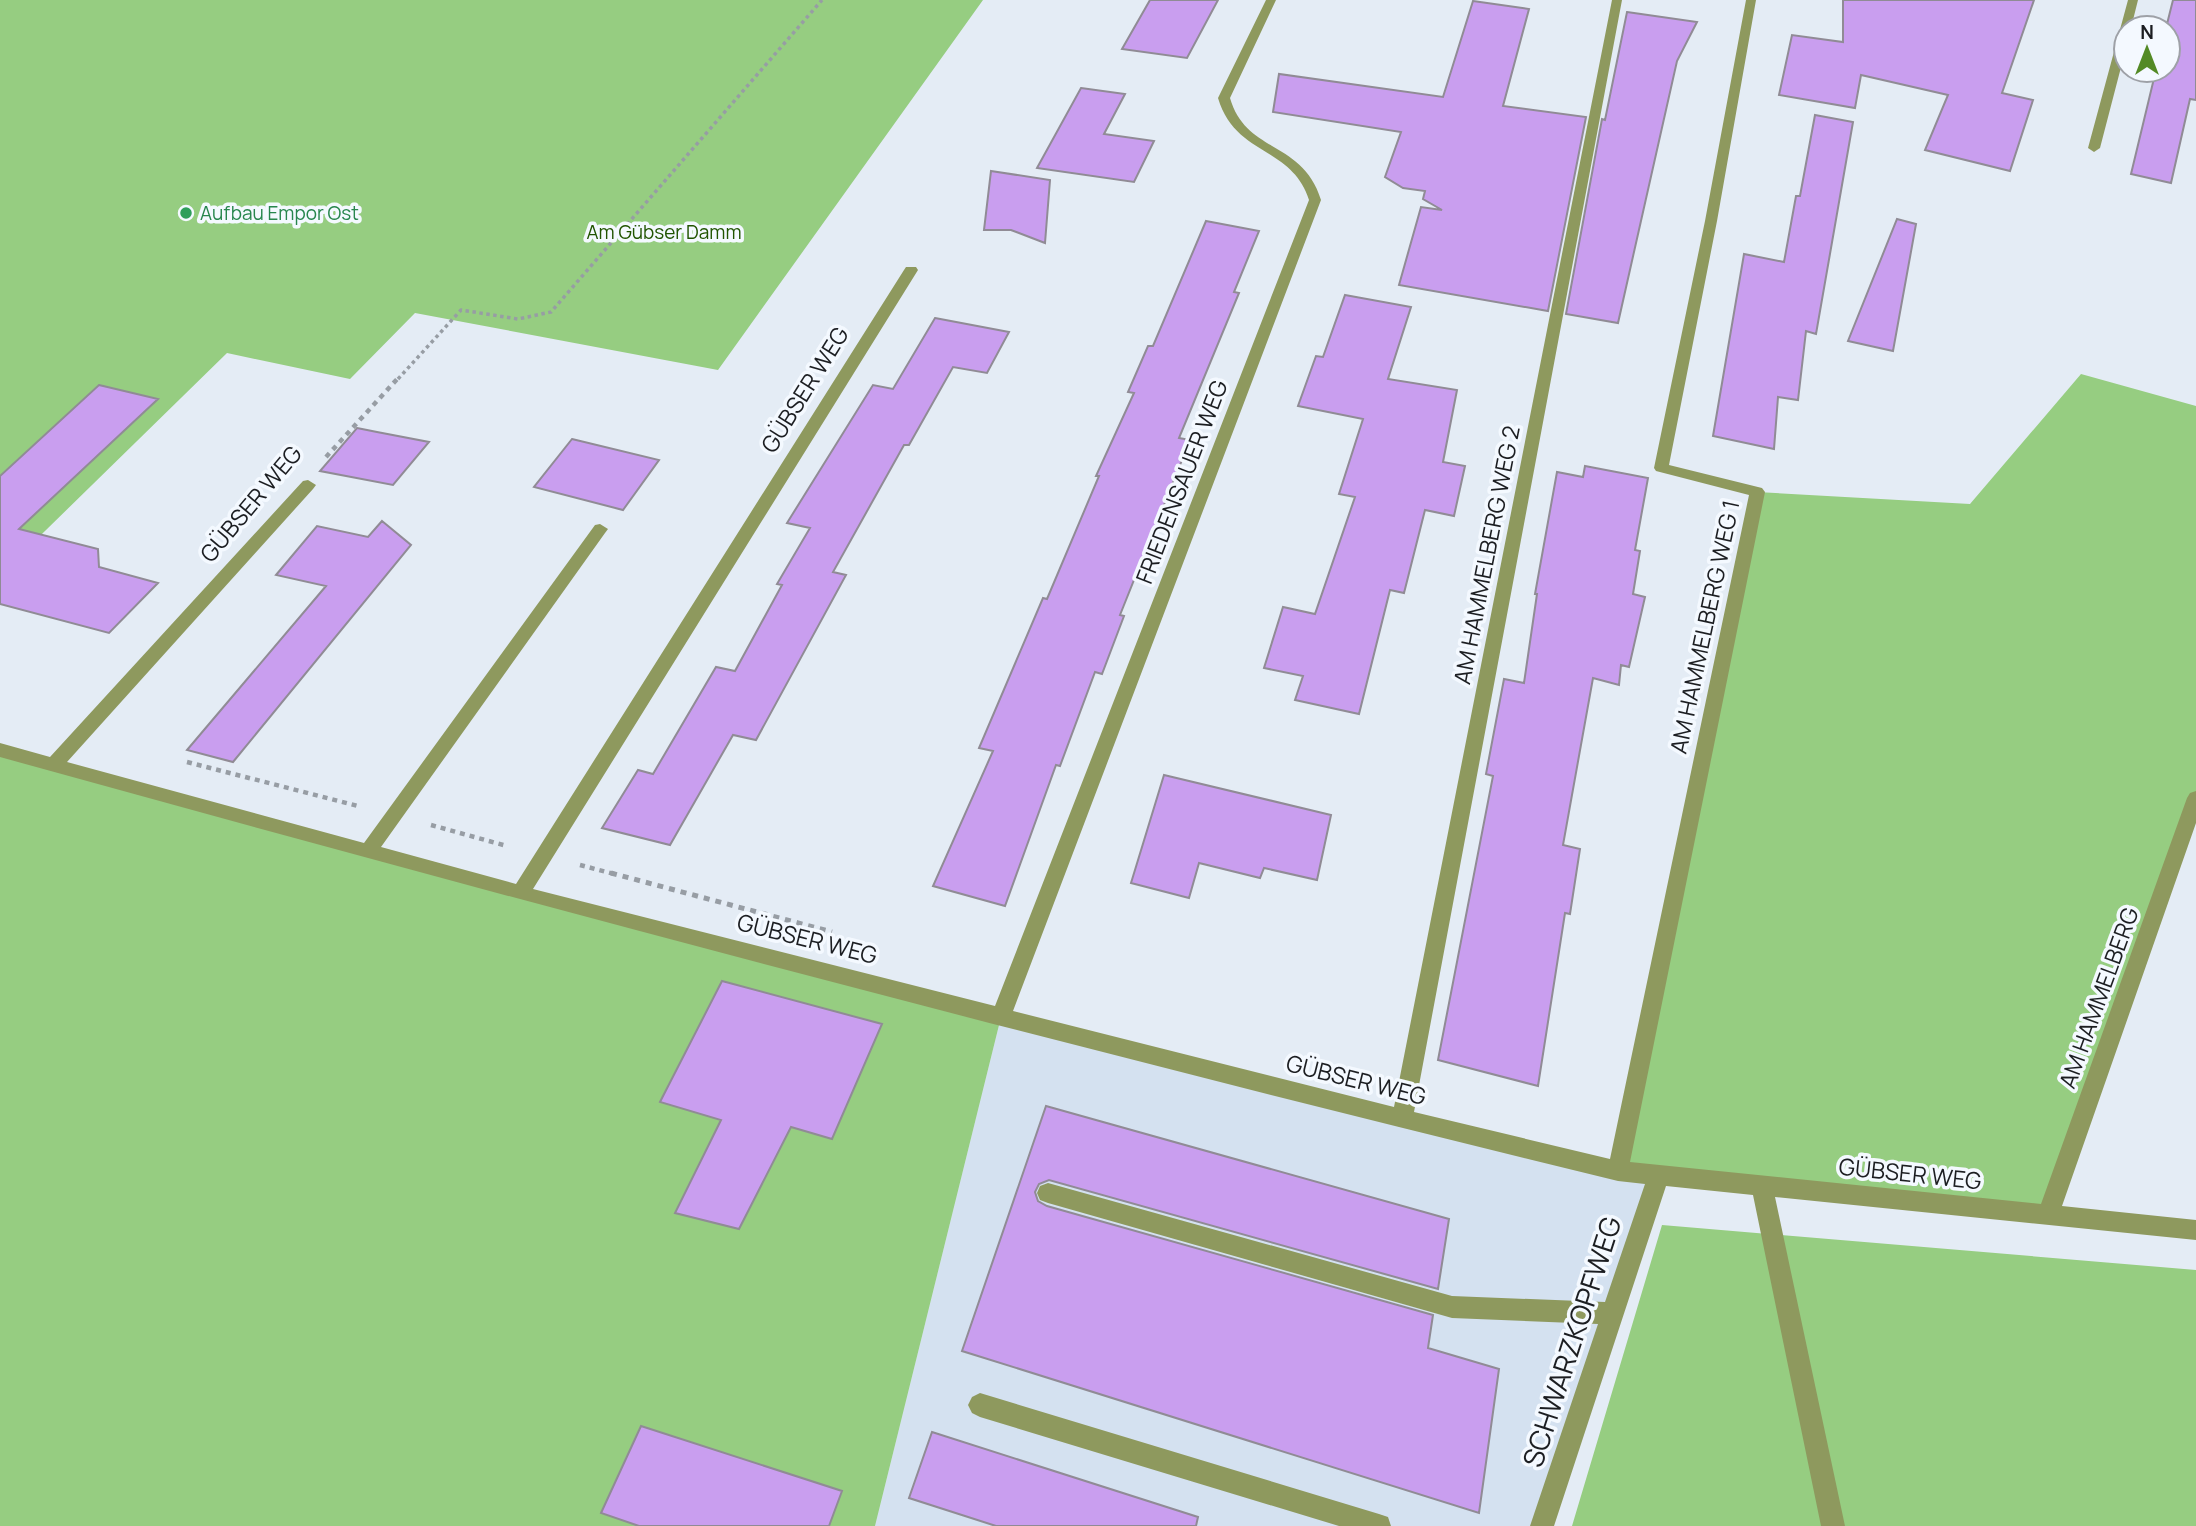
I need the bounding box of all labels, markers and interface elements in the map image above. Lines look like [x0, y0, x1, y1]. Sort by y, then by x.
north arrow [2112, 14, 2182, 84]
text: N [2140, 19, 2154, 45]
place label: Aufbau Empor Ost [200, 200, 359, 226]
marker: Aufbau Empor Ost [178, 205, 194, 221]
park label: Am Gübser Damm [586, 219, 742, 245]
street label: GÜBSER WEG [753, 320, 856, 459]
street label: FRIEDENSAUER WEG [1127, 375, 1235, 588]
street label: AM HAMMELBERG WEG 2 [1445, 423, 1527, 687]
street label: GÜBSER WEG [192, 438, 308, 568]
street label: AM HAMMELBERG WEG 1 [1661, 497, 1747, 757]
street label: AM HAMMELBERG [2050, 903, 2146, 1093]
street label: GÜBSER WEG [734, 905, 880, 971]
street label: GÜBSER WEG [1283, 1046, 1429, 1112]
street label: GÜBSER WEG [1837, 1150, 1983, 1196]
street label: SCHWARZKOPFWEG [1513, 1212, 1629, 1472]

